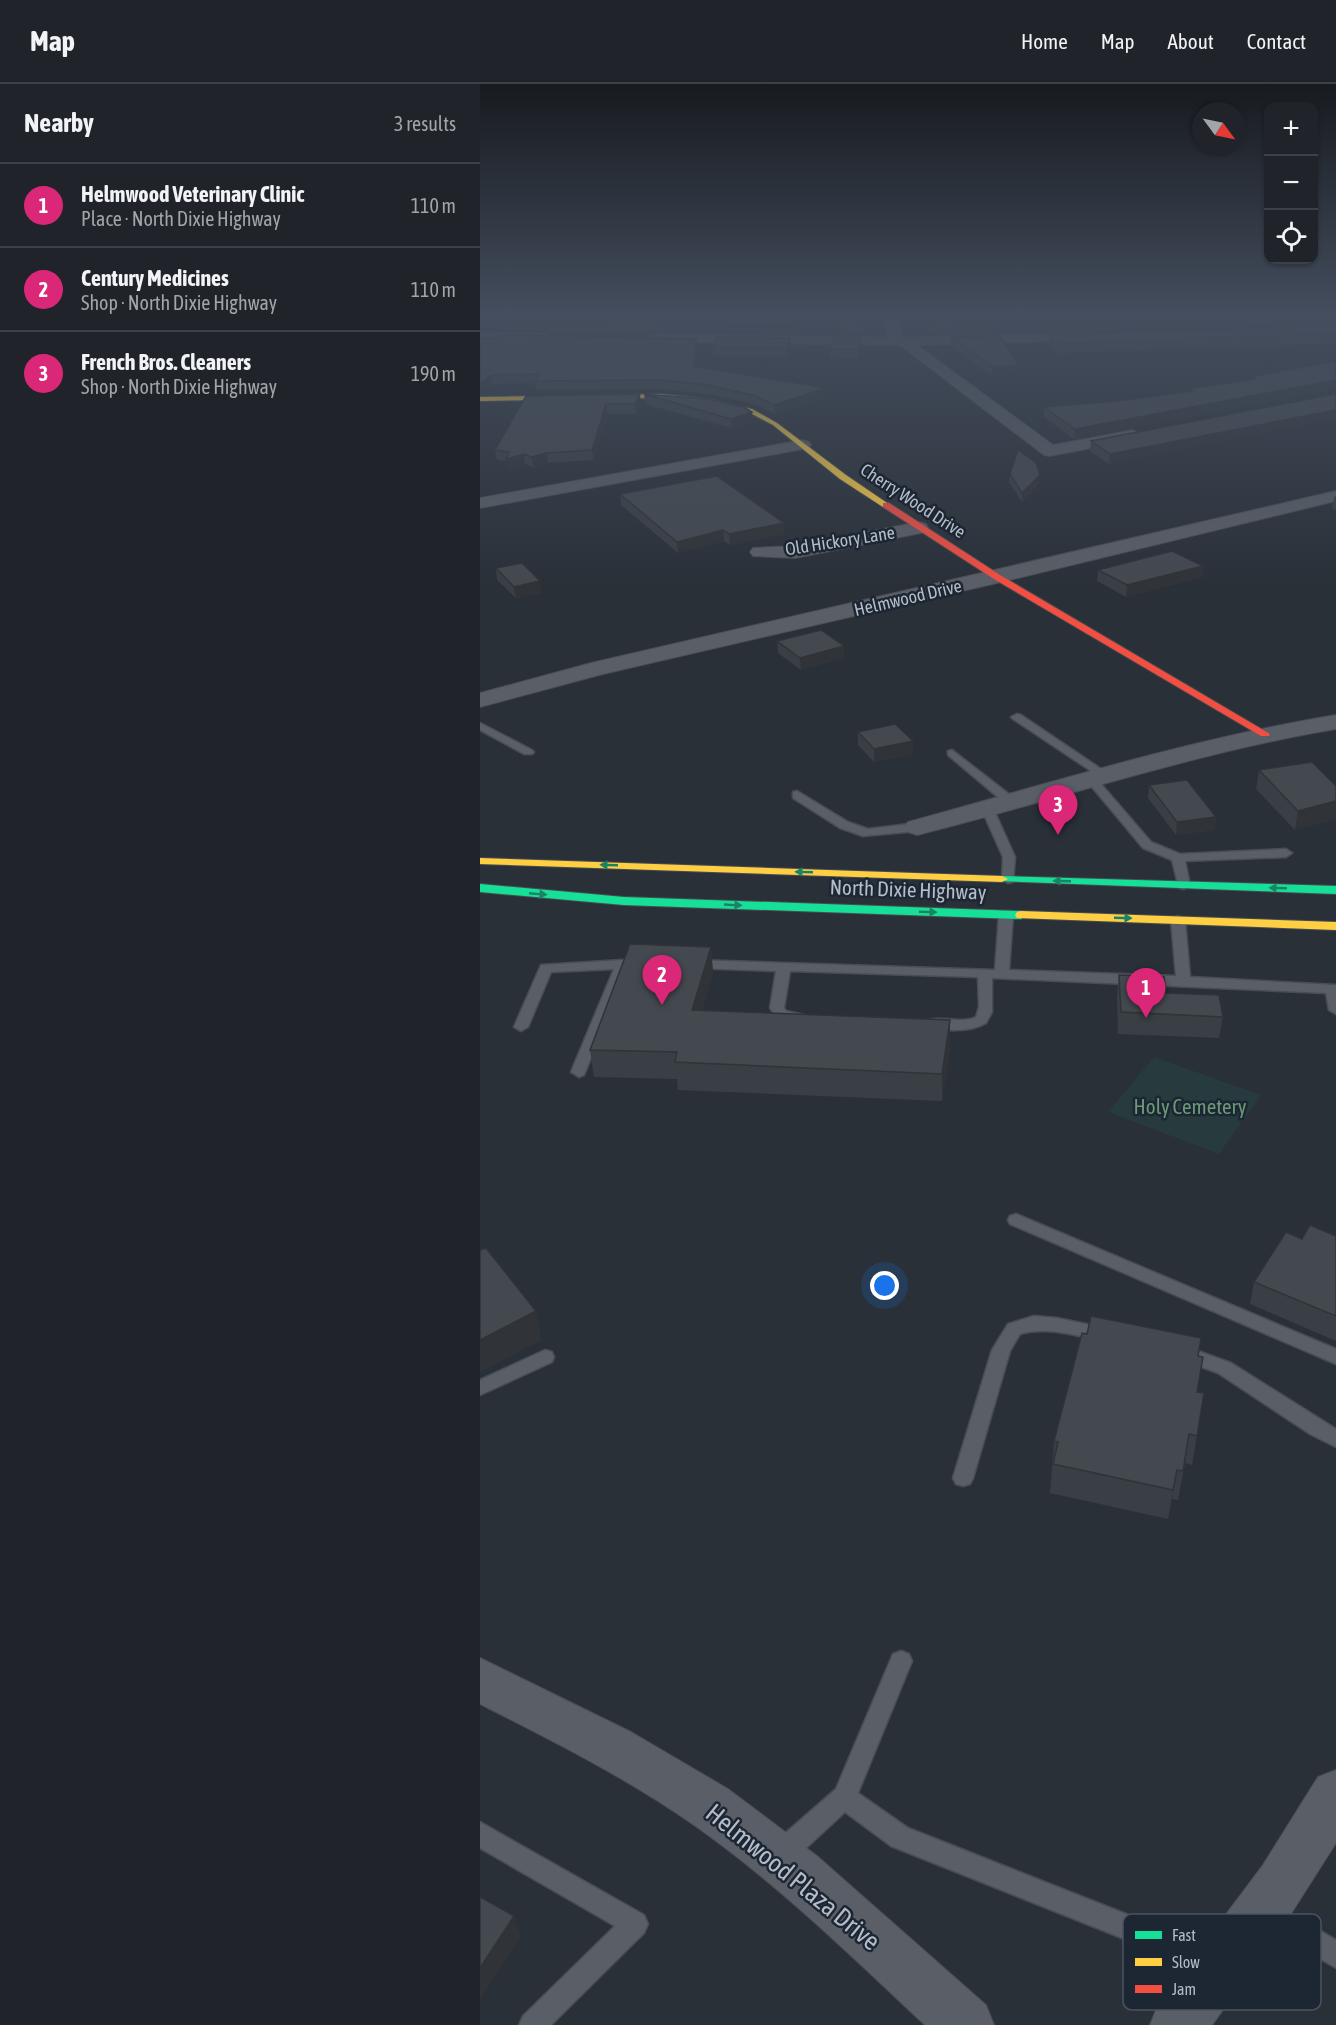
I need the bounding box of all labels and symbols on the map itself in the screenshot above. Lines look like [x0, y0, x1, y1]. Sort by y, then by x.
north arrow [1192, 102, 1246, 156]
street label: Cherry Wood Drive [857, 459, 970, 542]
street label: Old Hickory Lane [784, 521, 896, 560]
street label: Helmwood Drive [852, 575, 964, 620]
pin: 3 [1038, 786, 1078, 835]
one-way arrow [599, 861, 618, 870]
one-way arrow [794, 867, 813, 877]
street label: North Dixie Highway [829, 874, 987, 904]
one-way arrow [1052, 876, 1071, 885]
one-way arrow [1268, 883, 1287, 893]
one-way arrow [529, 889, 548, 899]
one-way arrow [723, 900, 742, 909]
one-way arrow [918, 907, 937, 917]
one-way arrow [1113, 914, 1132, 923]
pin: 2 [642, 956, 681, 1005]
pin: 1 [1126, 968, 1166, 1018]
park label: Holy Cemetery [1134, 1094, 1247, 1118]
your location [870, 1271, 899, 1300]
street label: Helmwood Plaza Drive [700, 1798, 886, 1956]
legend [1123, 1914, 1321, 2010]
text: Fast [1172, 1926, 1196, 1944]
text: Slow [1172, 1953, 1200, 1971]
text: Jam [1172, 1980, 1196, 1998]

